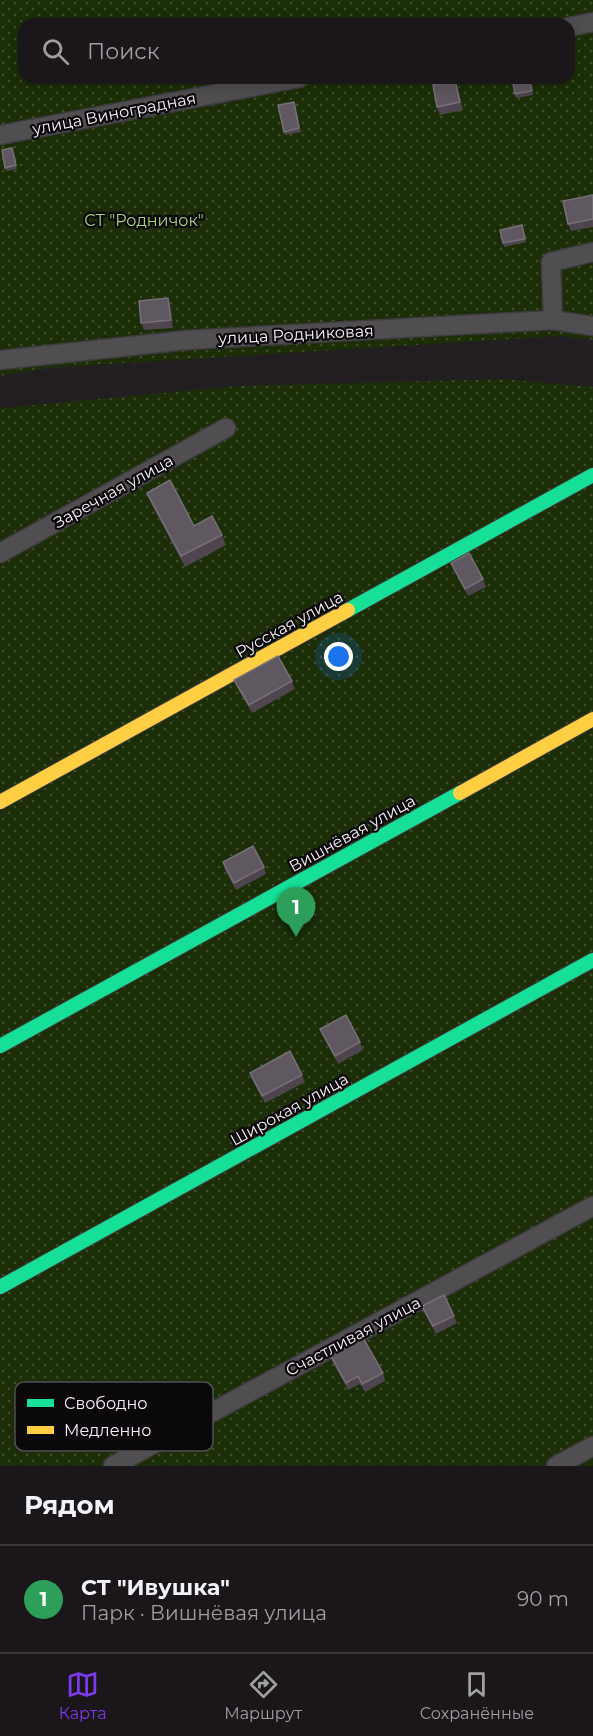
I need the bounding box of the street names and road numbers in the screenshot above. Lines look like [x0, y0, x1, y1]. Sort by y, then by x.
street label: улица Виноградная [30, 88, 197, 139]
street label: улица Родниковая [217, 321, 374, 348]
street label: Заречная улица [50, 451, 176, 532]
street label: Русская улица [232, 587, 346, 662]
street label: Вишнёвая улица [286, 791, 419, 876]
street label: Широкая улица [227, 1069, 352, 1150]
street label: Счастливая улица [283, 1293, 424, 1380]

